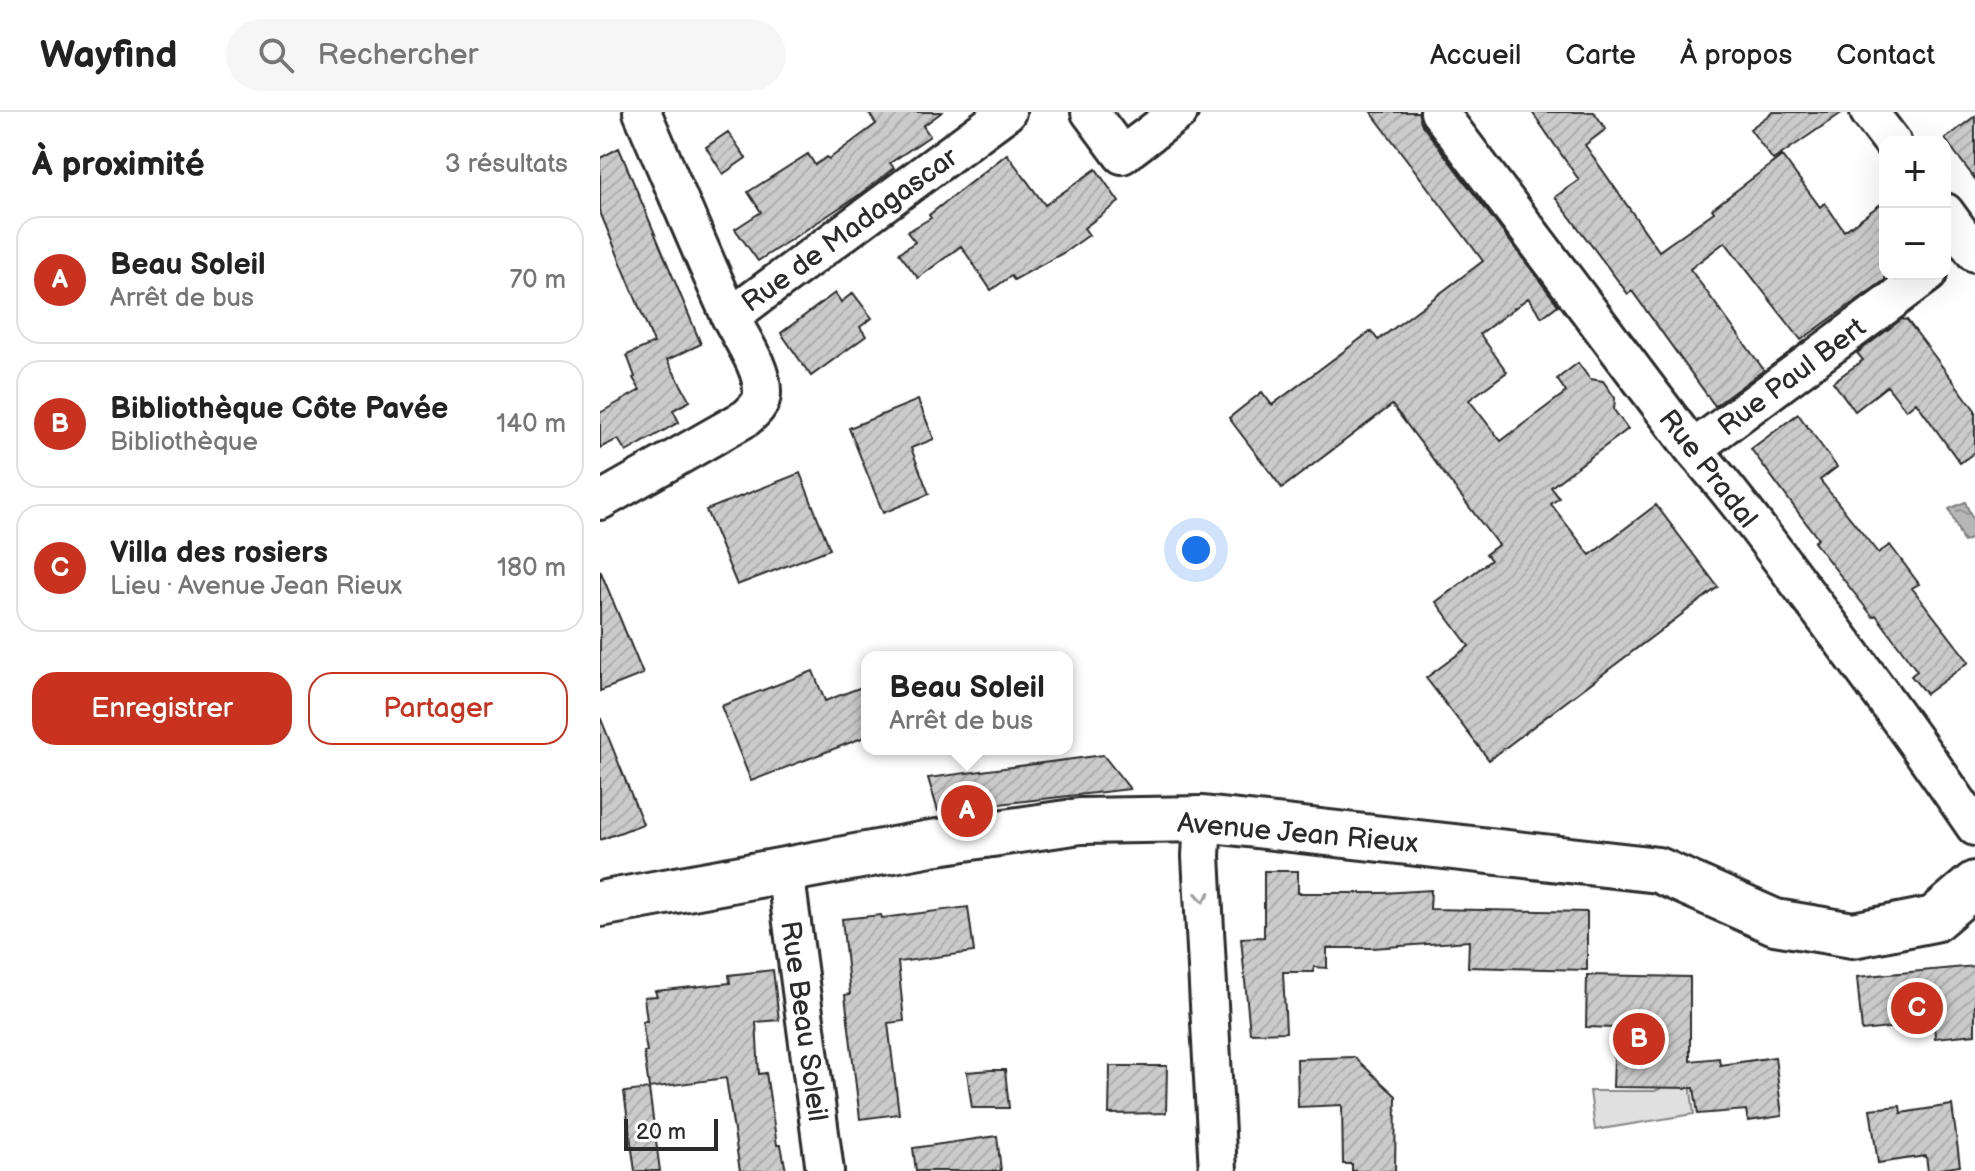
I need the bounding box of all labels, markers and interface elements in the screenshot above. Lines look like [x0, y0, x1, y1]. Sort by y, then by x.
search box [226, 19, 786, 91]
text: Wayfind [40, 33, 178, 78]
icon: search [254, 33, 298, 77]
text: Rechercher [318, 37, 478, 73]
text: Accueil [1430, 39, 1521, 72]
text: Carte [1565, 39, 1636, 72]
text: À propos [1680, 39, 1792, 72]
text: Contact [1836, 39, 1935, 72]
map controls [1879, 136, 1951, 280]
button: + [1879, 136, 1951, 208]
street label: Rue de Madagascar [736, 140, 965, 320]
text: À proximité [32, 144, 205, 185]
text: 3 résultats [445, 149, 568, 180]
button: − [1879, 208, 1951, 280]
text: Beau Soleil [110, 247, 266, 283]
text: A [52, 265, 68, 296]
text: 70 m [509, 265, 566, 296]
text: Arrêt de bus [110, 283, 254, 314]
street label: Rue Paul Bert [1712, 311, 1873, 443]
text: Bibliothèque Côte Pavée [110, 391, 448, 427]
street label: Rue Pradal [1651, 403, 1764, 535]
text: B [51, 409, 69, 440]
text: 140 m [496, 409, 566, 440]
text: Bibliothèque [110, 427, 258, 458]
your location [1176, 530, 1216, 570]
text: Villa des rosiers [110, 535, 328, 571]
text: C [51, 553, 69, 584]
text: 180 m [497, 553, 566, 584]
text: Lieu · Avenue Jean Rieux [110, 571, 402, 602]
popup [861, 651, 1073, 755]
text: Beau Soleil [889, 670, 1045, 706]
button: Enregistrer [32, 672, 292, 745]
button: Partager [308, 672, 568, 745]
text: Arrêt de bus [889, 706, 1033, 737]
pin: A [941, 781, 993, 841]
street label: Avenue Jean Rieux [1176, 807, 1420, 860]
one-way arrow [1194, 891, 1211, 904]
street label: Rue Beau Soleil [773, 919, 834, 1124]
pin: C [1891, 978, 1943, 1038]
pin: B [1613, 1009, 1665, 1069]
scale bar [624, 1115, 718, 1151]
text: 20 m [636, 1119, 686, 1146]

